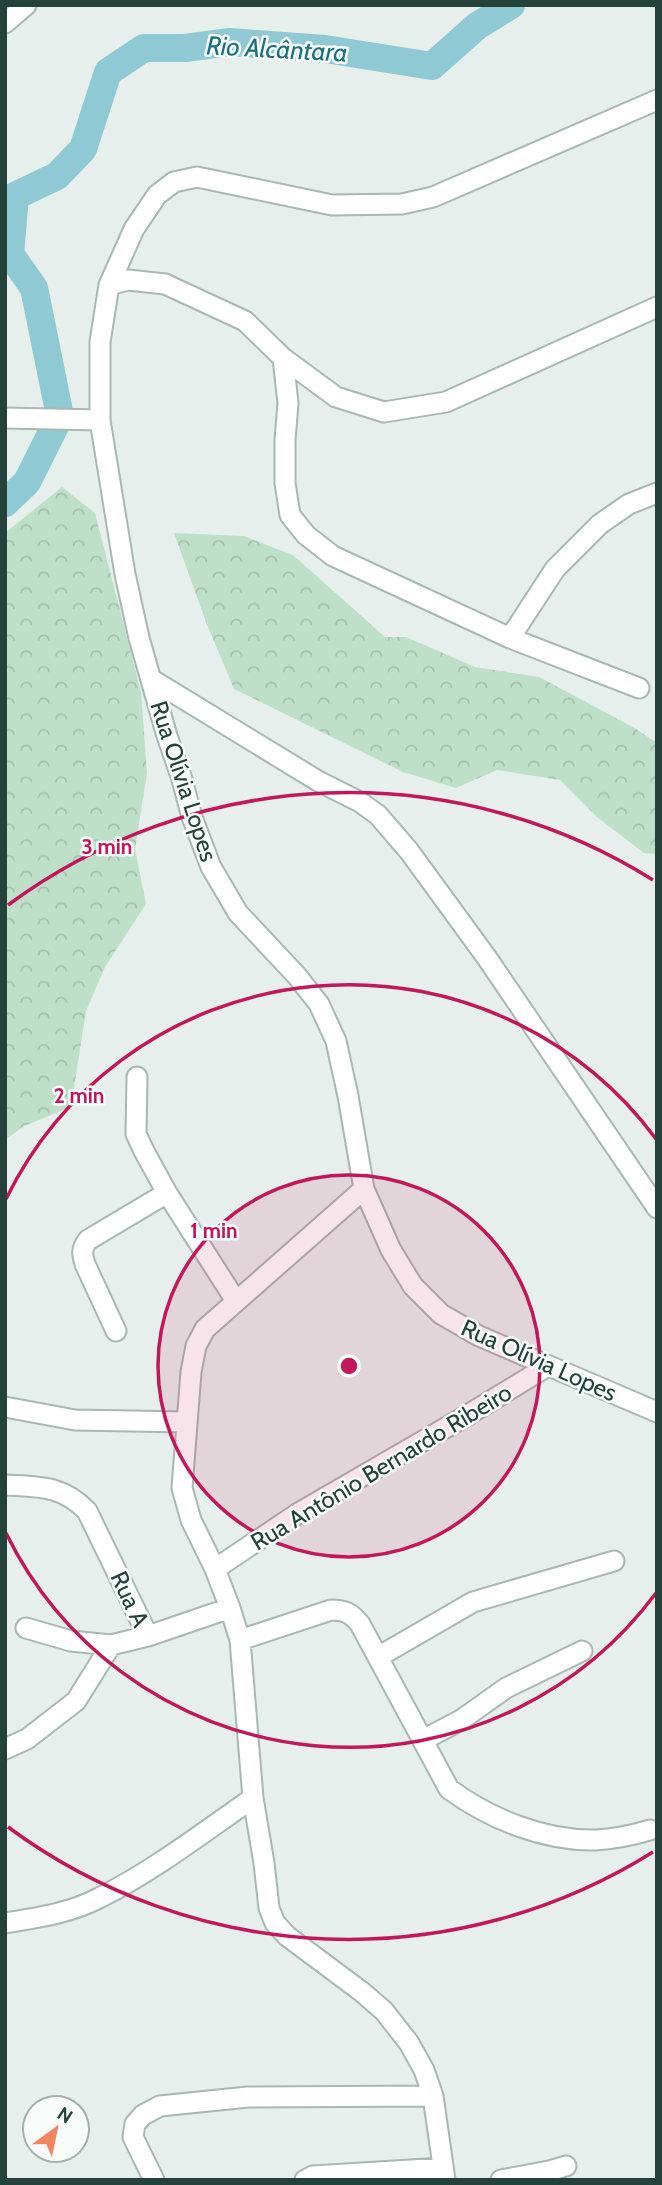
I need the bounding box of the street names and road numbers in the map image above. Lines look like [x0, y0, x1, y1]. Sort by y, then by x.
street label: Rua Olívia Lopes [144, 697, 224, 865]
street label: Rua Olívia Lopes [457, 1313, 621, 1407]
street label: Rua Antônio Bernardo Ribeiro [245, 1378, 517, 1556]
street label: Rua A [105, 1566, 156, 1632]

